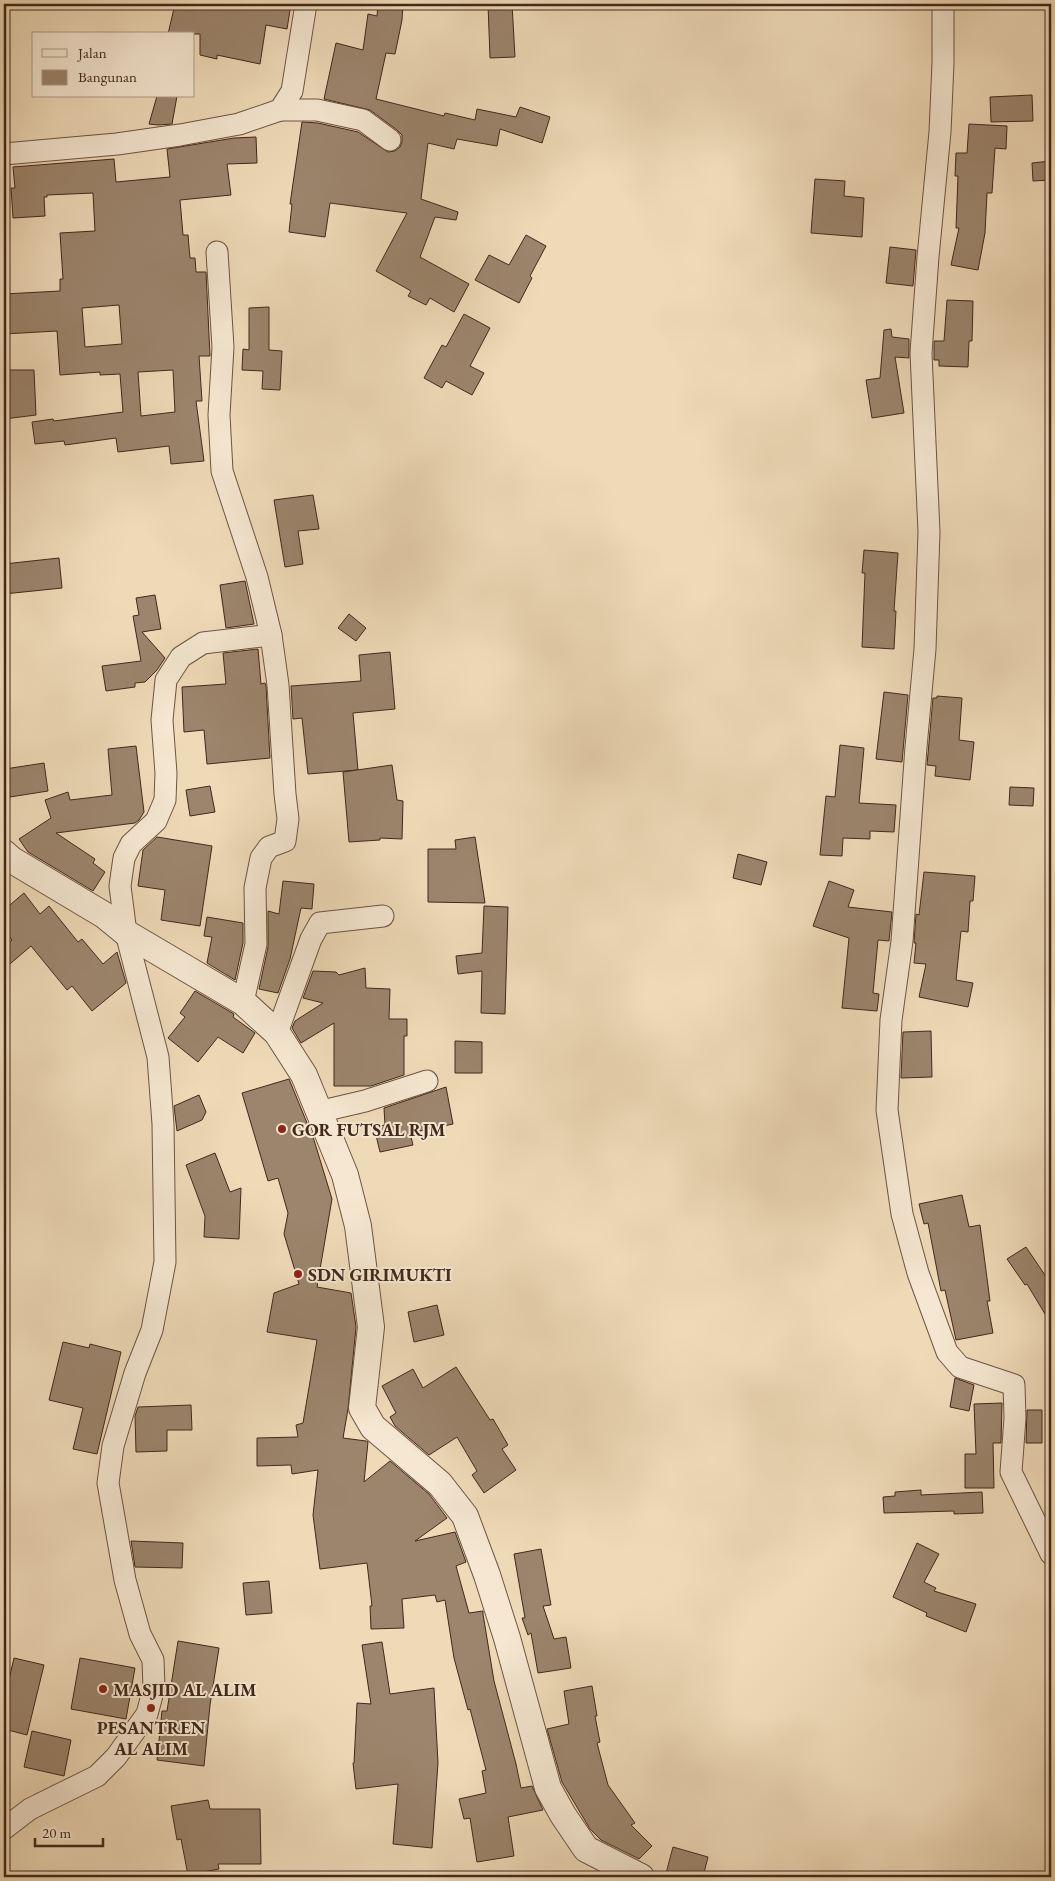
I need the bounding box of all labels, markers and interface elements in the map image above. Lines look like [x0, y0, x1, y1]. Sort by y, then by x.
legend [32, 32, 195, 98]
text: Jalan [76, 43, 107, 62]
text: Bangunan [78, 67, 137, 86]
place label: GOR FUTSAL RJM [292, 1118, 446, 1141]
marker: GOR FUTSAL RJM [276, 1123, 288, 1135]
place label: SDN GIRIMUKTI [308, 1263, 452, 1286]
marker: SDN GIRIMUKTI [292, 1268, 304, 1280]
place label: MASJID AL ALIM [113, 1678, 257, 1701]
marker: MASJID AL ALIM [97, 1683, 109, 1695]
marker: PESANTREN AL ALIM [145, 1702, 157, 1714]
place label: PESANTREN AL ALIM [97, 1716, 206, 1760]
scale bar [35, 1816, 102, 1848]
text: 20 m [42, 1823, 71, 1842]

